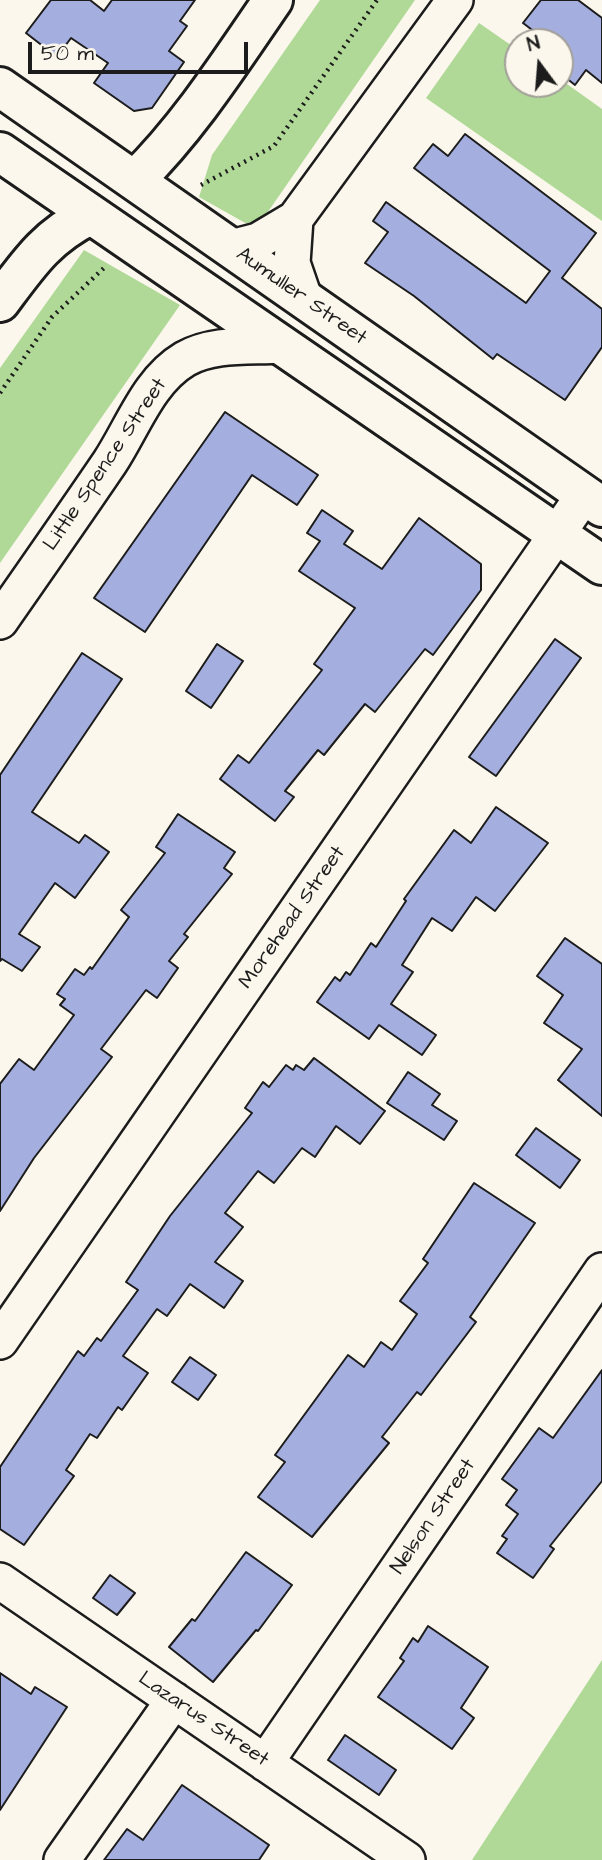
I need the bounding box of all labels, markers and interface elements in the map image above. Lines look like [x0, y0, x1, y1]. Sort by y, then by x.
scale bar [32, 28, 252, 72]
north arrow [504, 28, 574, 98]
text: N [524, 30, 543, 59]
text: 50 m [41, 39, 94, 68]
street label: Aumuller Street [231, 243, 371, 351]
street label: Little Spence Street [39, 374, 173, 556]
street label: Morehead Street [234, 842, 352, 994]
street label: Nelson Street [386, 1454, 482, 1580]
street label: Lazarus Street [133, 1667, 273, 1773]

